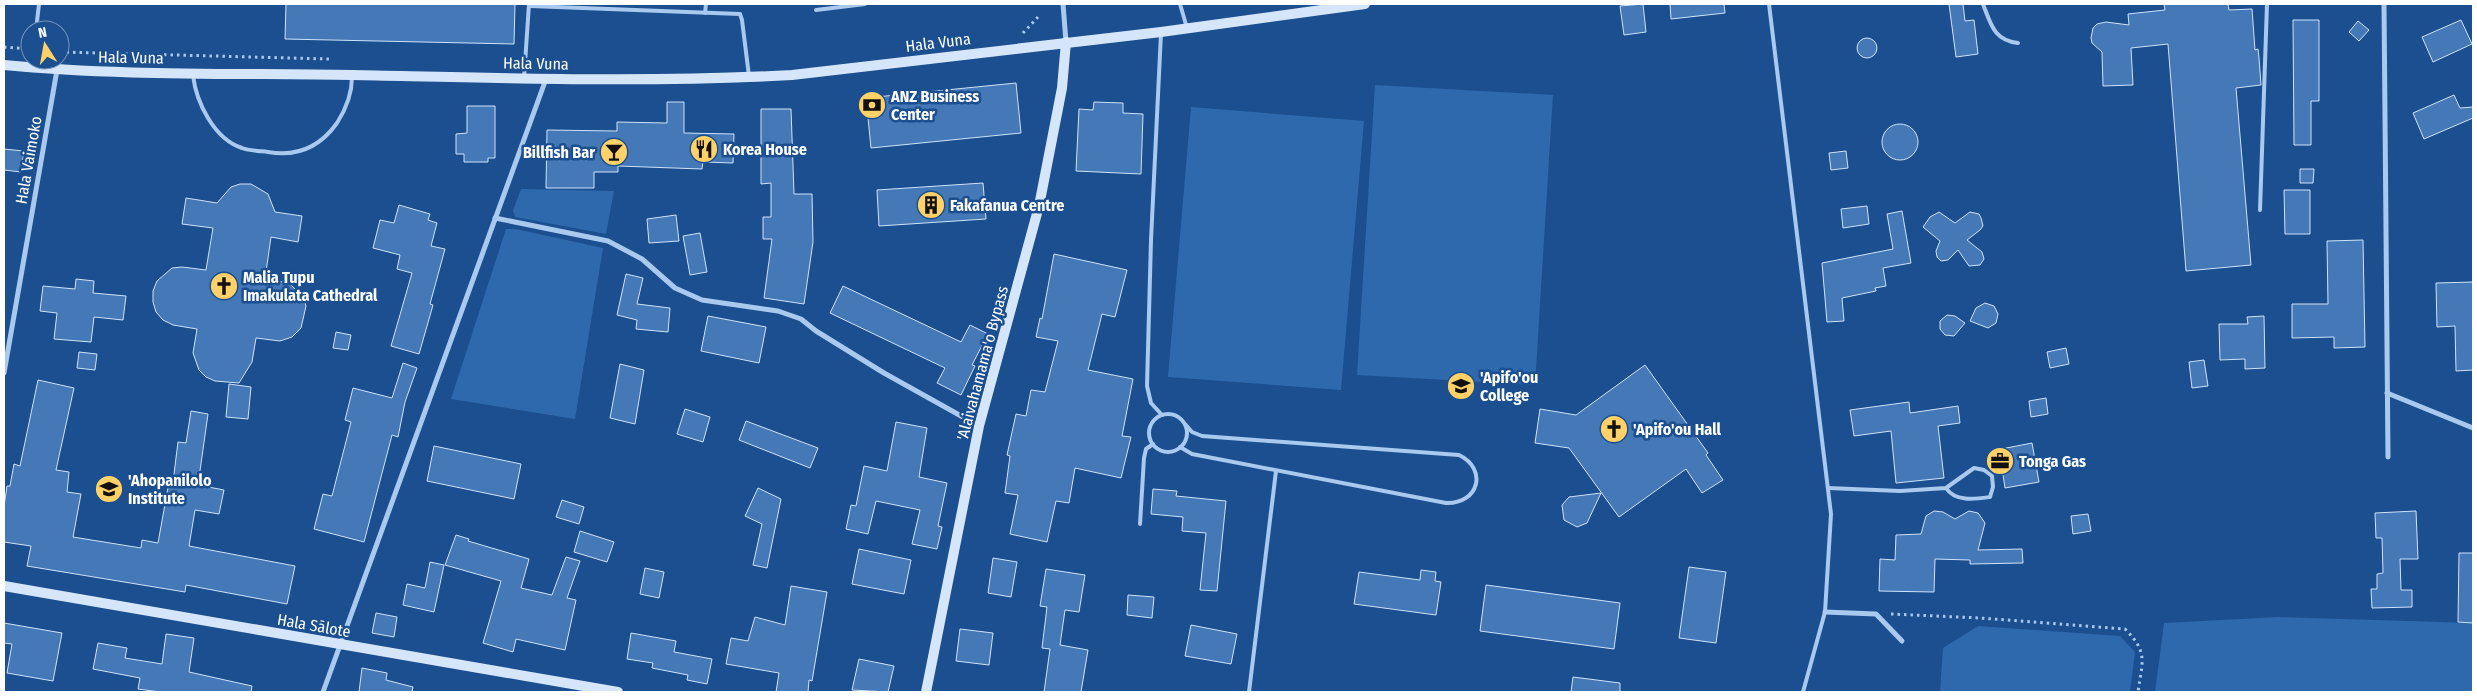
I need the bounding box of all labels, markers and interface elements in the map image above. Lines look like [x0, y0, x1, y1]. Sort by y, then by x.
north arrow [20, 20, 70, 70]
text: N [37, 24, 48, 42]
street label: Hala Vuna [904, 29, 972, 56]
street label: Hala Vuna [98, 47, 164, 68]
street label: Hala Vuna [503, 53, 569, 74]
place label: ANZ Business Center [890, 87, 979, 124]
bank icon: ANZ Business Center [857, 90, 887, 120]
street label: Hala Vaimoko [11, 115, 46, 206]
restaurant icon: Korea House [689, 134, 719, 164]
bar icon: Billfish Bar [599, 137, 629, 167]
place label: Korea House [723, 140, 807, 159]
place label: Billfish Bar [523, 143, 595, 162]
building icon: Fakafanua Centre [916, 190, 946, 220]
place label: Fakafanua Centre [950, 196, 1064, 215]
place label: Malia Tupu Imakulata Cathedral [243, 268, 378, 305]
church icon: Malia Tupu Imakulata Cathedral [209, 271, 239, 301]
street label: 'Alaivahamama'o Bypass [953, 284, 1012, 442]
place label: 'Apifo'ou College [1480, 368, 1538, 405]
school or university icon: 'Apifo'ou College [1446, 371, 1476, 401]
church icon: 'Apifo'ou Hall [1599, 414, 1629, 444]
place label: 'Apifo'ou Hall [1633, 420, 1722, 439]
office icon: Tonga Gas [1985, 446, 2015, 476]
place label: Tonga Gas [2019, 452, 2086, 471]
place label: 'Ahopanilolo Institute [128, 471, 212, 508]
school or university icon: 'Ahopanilolo Institute [94, 474, 124, 504]
street label: Hala Sālote [276, 610, 352, 641]

